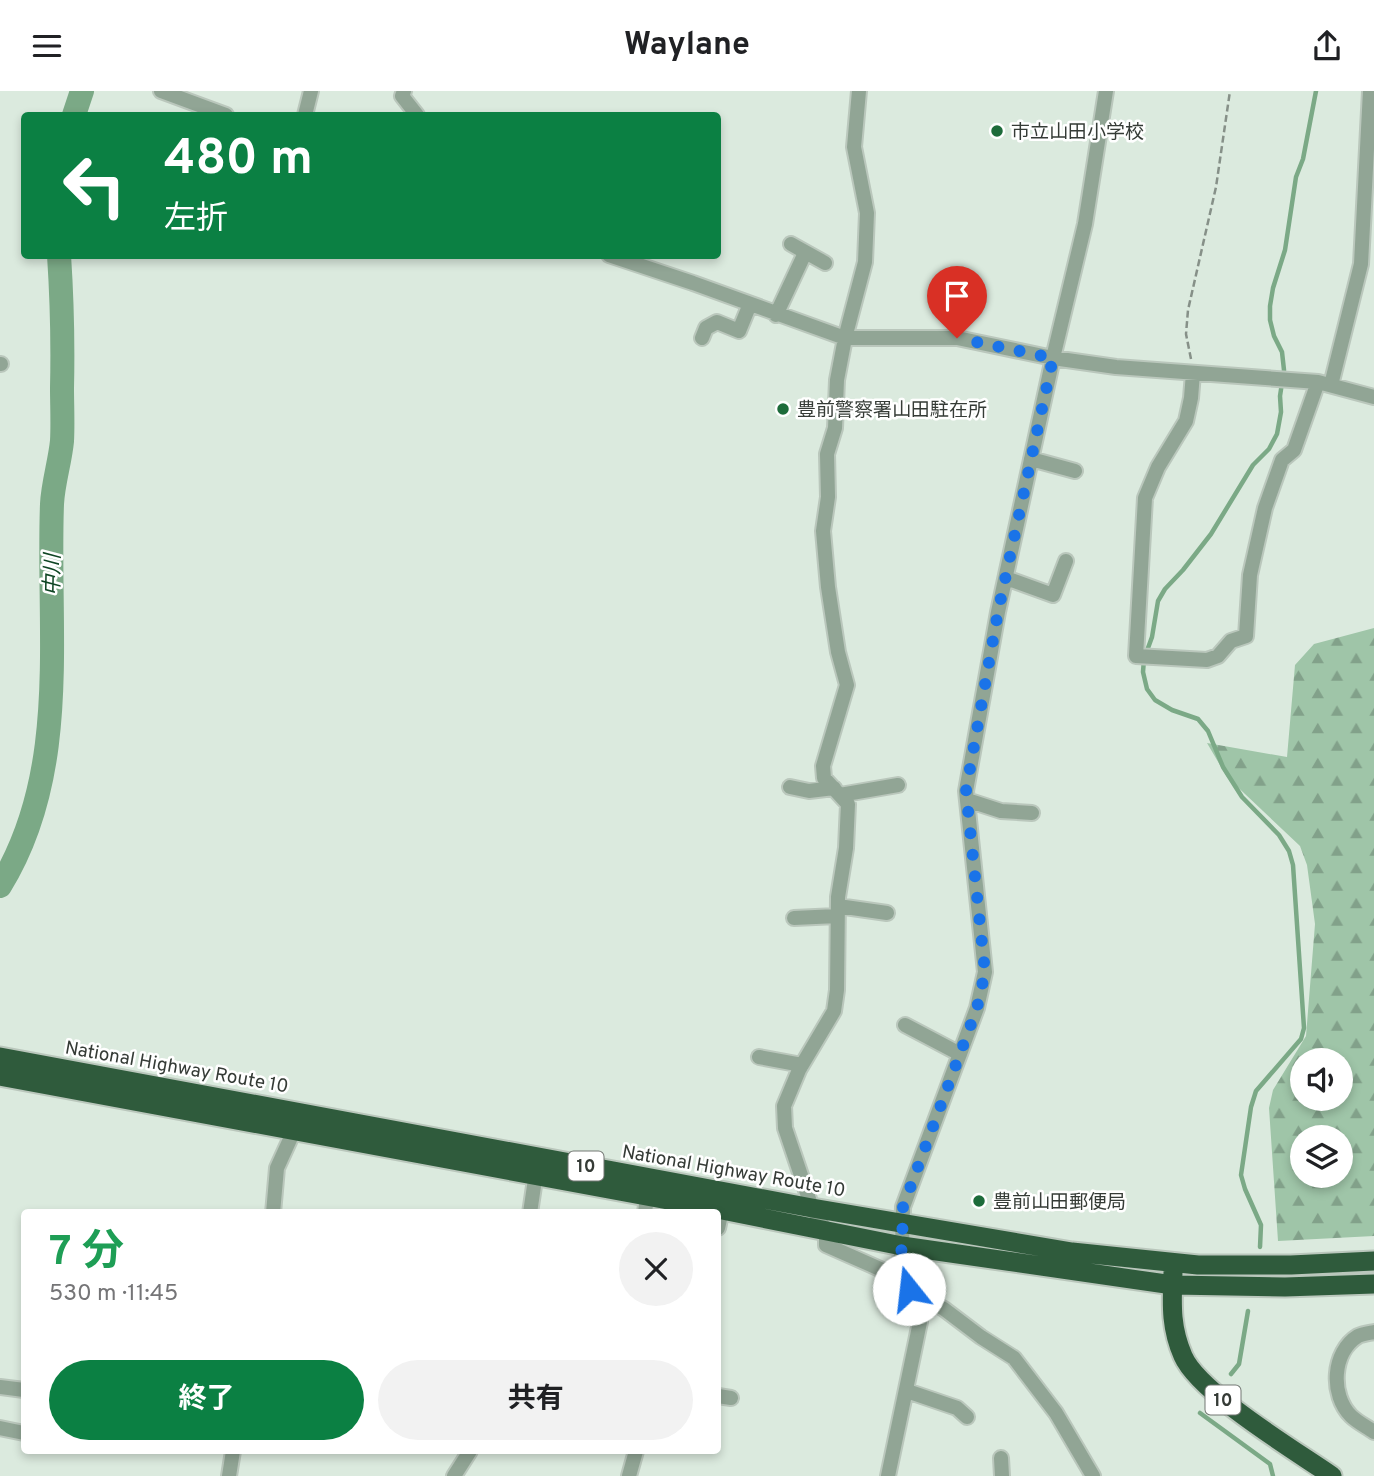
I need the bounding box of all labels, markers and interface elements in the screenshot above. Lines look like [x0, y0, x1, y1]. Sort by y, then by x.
text: Waylane [624, 26, 750, 66]
icon: menu [28, 27, 66, 65]
icon: share [1308, 27, 1346, 65]
place label: 市立山田小学校 [1011, 121, 1144, 145]
marker: 市立山田小学校 [989, 123, 1005, 139]
text: 480 m [164, 130, 313, 192]
icon: left [49, 140, 140, 231]
text: 左折 [164, 200, 228, 240]
pin [927, 266, 987, 338]
icon: arrive [938, 277, 976, 315]
place label: 豊前警察署山田駐在所 [797, 399, 987, 423]
marker: 豊前警察署山田駐在所 [775, 401, 791, 417]
water label: 中川 [40, 552, 67, 596]
street label: National Highway Route 10 [63, 1036, 290, 1099]
map controls [1290, 1048, 1353, 1188]
button: sound [1290, 1048, 1353, 1111]
button: layers [1290, 1125, 1353, 1188]
street label: National Highway Route 10 [620, 1140, 847, 1203]
road number: 10 [568, 1151, 604, 1181]
place label: 豊前山田郵便局 [993, 1191, 1126, 1215]
marker: 豊前山田郵便局 [971, 1193, 987, 1209]
text: 7 分 [49, 1227, 124, 1280]
button: close [619, 1232, 693, 1306]
position arrow [872, 1252, 946, 1326]
text: 530 m · 11:45 [49, 1280, 178, 1309]
button: 終了 [49, 1360, 364, 1440]
button: 共有 [378, 1360, 693, 1440]
road number: 10 [1206, 1385, 1240, 1415]

